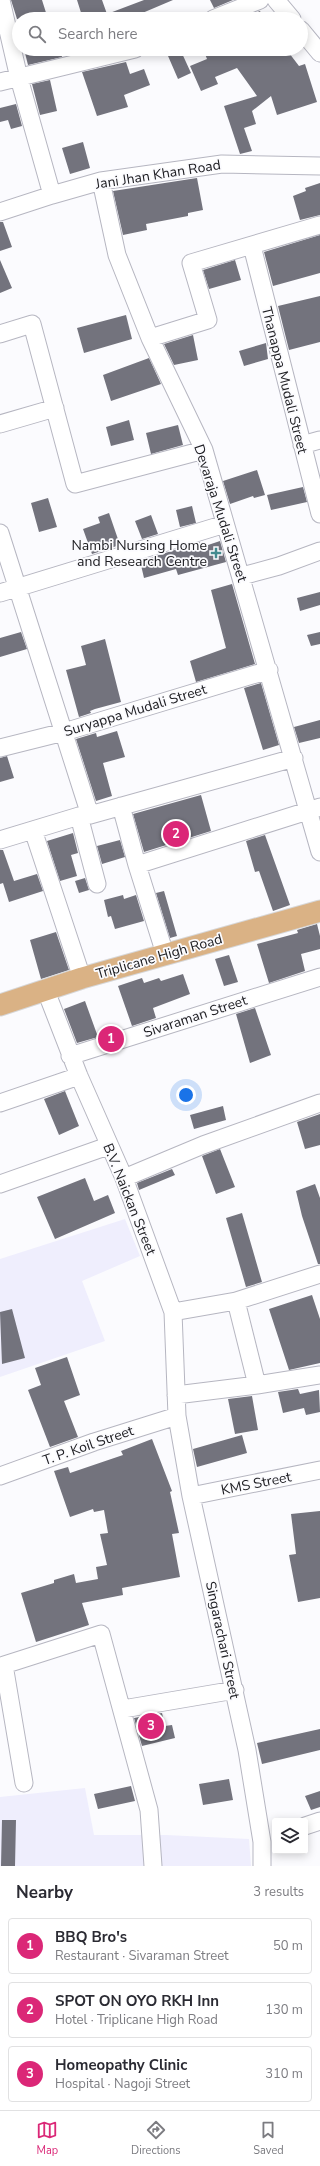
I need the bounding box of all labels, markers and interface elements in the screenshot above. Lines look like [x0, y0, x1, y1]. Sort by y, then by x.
search box [12, 12, 308, 56]
icon: search [26, 23, 48, 45]
text: Search here [58, 24, 138, 44]
street label: Jani Jhan Khan Road [93, 155, 222, 194]
street label: Thanappa Mudali Street [257, 305, 312, 456]
street label: Devaraja Mudali Street [189, 442, 252, 584]
place label: Nambi Nursing Home and Research Centre [71, 536, 207, 571]
marker: Nambi Nursing Home and Research Centre [210, 547, 222, 559]
street label: Suryappa Mudali Street [61, 680, 209, 741]
pin: 2 [163, 819, 189, 849]
street label: Triplicane High Road [94, 929, 224, 984]
street label: Sivaraman Street [141, 991, 249, 1042]
pin: 1 [98, 1024, 124, 1054]
your location [176, 1085, 196, 1105]
street label: B.V. Naickan Street [98, 1140, 161, 1258]
street label: T. P. Koil Street [40, 1421, 136, 1470]
street label: KMS Street [219, 1467, 293, 1500]
street label: Singarachari Street [201, 1580, 244, 1701]
pin: 3 [138, 1711, 164, 1741]
map controls [272, 1818, 308, 1854]
button: layers [272, 1818, 308, 1854]
text: Nearby [16, 1881, 73, 1904]
text: 3 results [253, 1883, 304, 1901]
text: BBQ Bro's [55, 1927, 127, 1947]
text: 1 [26, 1937, 34, 1955]
text: 50 m [273, 1937, 303, 1955]
text: Restaurant · Sivaraman Street [55, 1947, 229, 1965]
text: SPOT ON OYO RKH Inn [55, 1991, 219, 2011]
text: 2 [26, 2001, 34, 2019]
text: 130 m [265, 2001, 303, 2019]
text: Hotel · Triplicane High Road [55, 2011, 218, 2029]
text: Homeopathy Clinic [55, 2055, 187, 2075]
text: 3 [26, 2065, 34, 2083]
text: 310 m [265, 2065, 303, 2083]
text: Hospital · Nagoji Street [55, 2075, 190, 2093]
tab: Map [36, 2119, 58, 2158]
tab: Directions [131, 2119, 181, 2158]
tab: Saved [253, 2119, 284, 2158]

